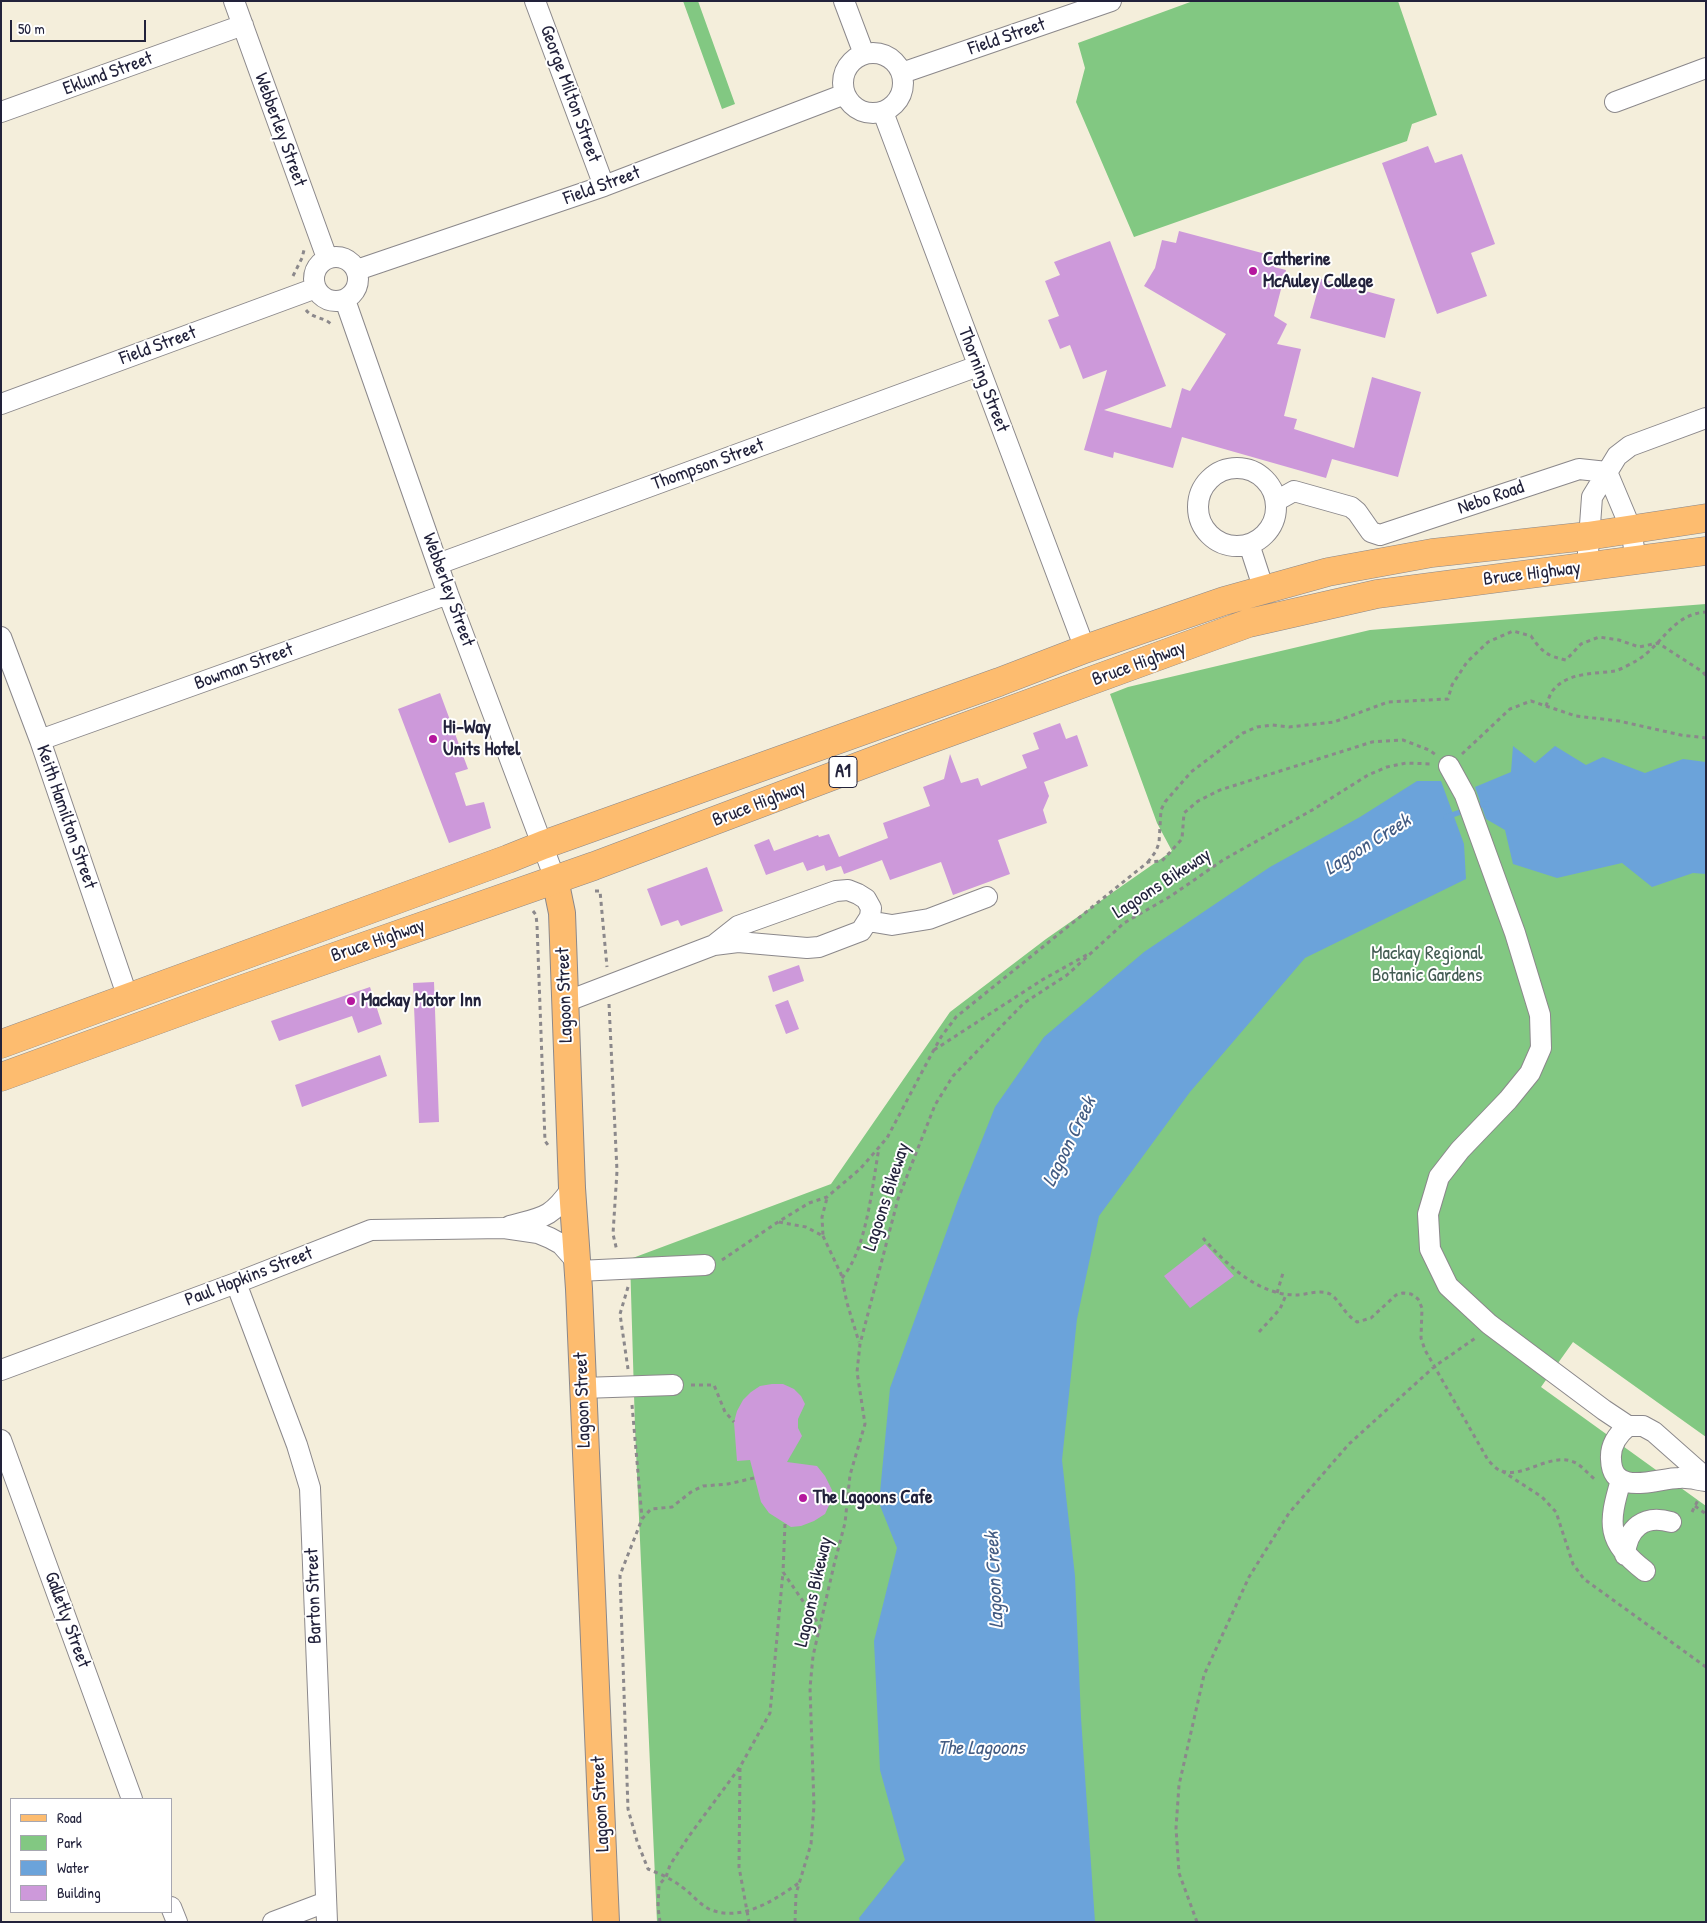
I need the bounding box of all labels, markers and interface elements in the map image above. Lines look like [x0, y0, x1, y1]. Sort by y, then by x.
scale bar [12, 10, 149, 42]
street label: Field Street [965, 13, 1049, 61]
text: 50 m [18, 18, 45, 39]
street label: George Milton Street [535, 22, 605, 166]
street label: Eklund Street [60, 47, 156, 101]
street label: Webberley Street [249, 70, 311, 190]
street label: Field Street [561, 162, 643, 210]
place label: Catherine McAuley College [1263, 249, 1373, 293]
marker: Catherine McAuley College [1247, 265, 1259, 277]
street label: Field Street [117, 322, 199, 370]
street label: Thorning Street [953, 324, 1013, 436]
street label: Thompson Street [649, 434, 767, 496]
street label: Nebo Road [1455, 476, 1527, 520]
street label: Webberley Street [417, 530, 479, 650]
street label: Bruce Highway [1482, 557, 1582, 591]
street label: Bruce Highway [1089, 637, 1189, 691]
street label: Bowman Street [191, 639, 297, 695]
place label: Hi-Way Units Hotel [443, 717, 520, 761]
marker: Hi-Way Units Hotel [427, 733, 439, 745]
street label: Keith Hamilton Street [31, 742, 101, 892]
road number: A1 [829, 756, 857, 788]
street label: Bruce Highway [709, 776, 809, 832]
water label: Lagoon Creek [1321, 809, 1415, 881]
street label: Lagoons Bikeway [1109, 844, 1215, 924]
street label: Bruce Highway [328, 914, 428, 968]
park label: Mackay Regional Botanic Gardens [1371, 943, 1483, 987]
street label: Lagoon Street [552, 947, 578, 1043]
place label: Mackay Motor Inn [361, 990, 481, 1012]
marker: Mackay Motor Inn [345, 995, 357, 1007]
water label: Lagoon Creek [1038, 1093, 1102, 1191]
street label: Lagoons Bikeway [859, 1140, 915, 1254]
street label: Paul Hopkins Street [182, 1242, 316, 1312]
street label: Lagoon Street [570, 1352, 596, 1448]
place label: The Lagoons Cafe [813, 1487, 933, 1509]
marker: The Lagoons Cafe [797, 1492, 809, 1504]
water label: Lagoon Creek [980, 1531, 1010, 1629]
street label: Lagoons Bikeway [790, 1535, 838, 1649]
street label: Barton Street [301, 1548, 327, 1644]
street label: Galletly Street [39, 1569, 95, 1671]
water label: The Lagoons [937, 1737, 1025, 1761]
street label: Lagoon Street [587, 1756, 615, 1852]
legend [10, 1798, 172, 1913]
text: Road [57, 1807, 82, 1828]
text: Park [57, 1832, 82, 1853]
text: Water [57, 1857, 89, 1878]
text: Building [57, 1882, 101, 1903]

